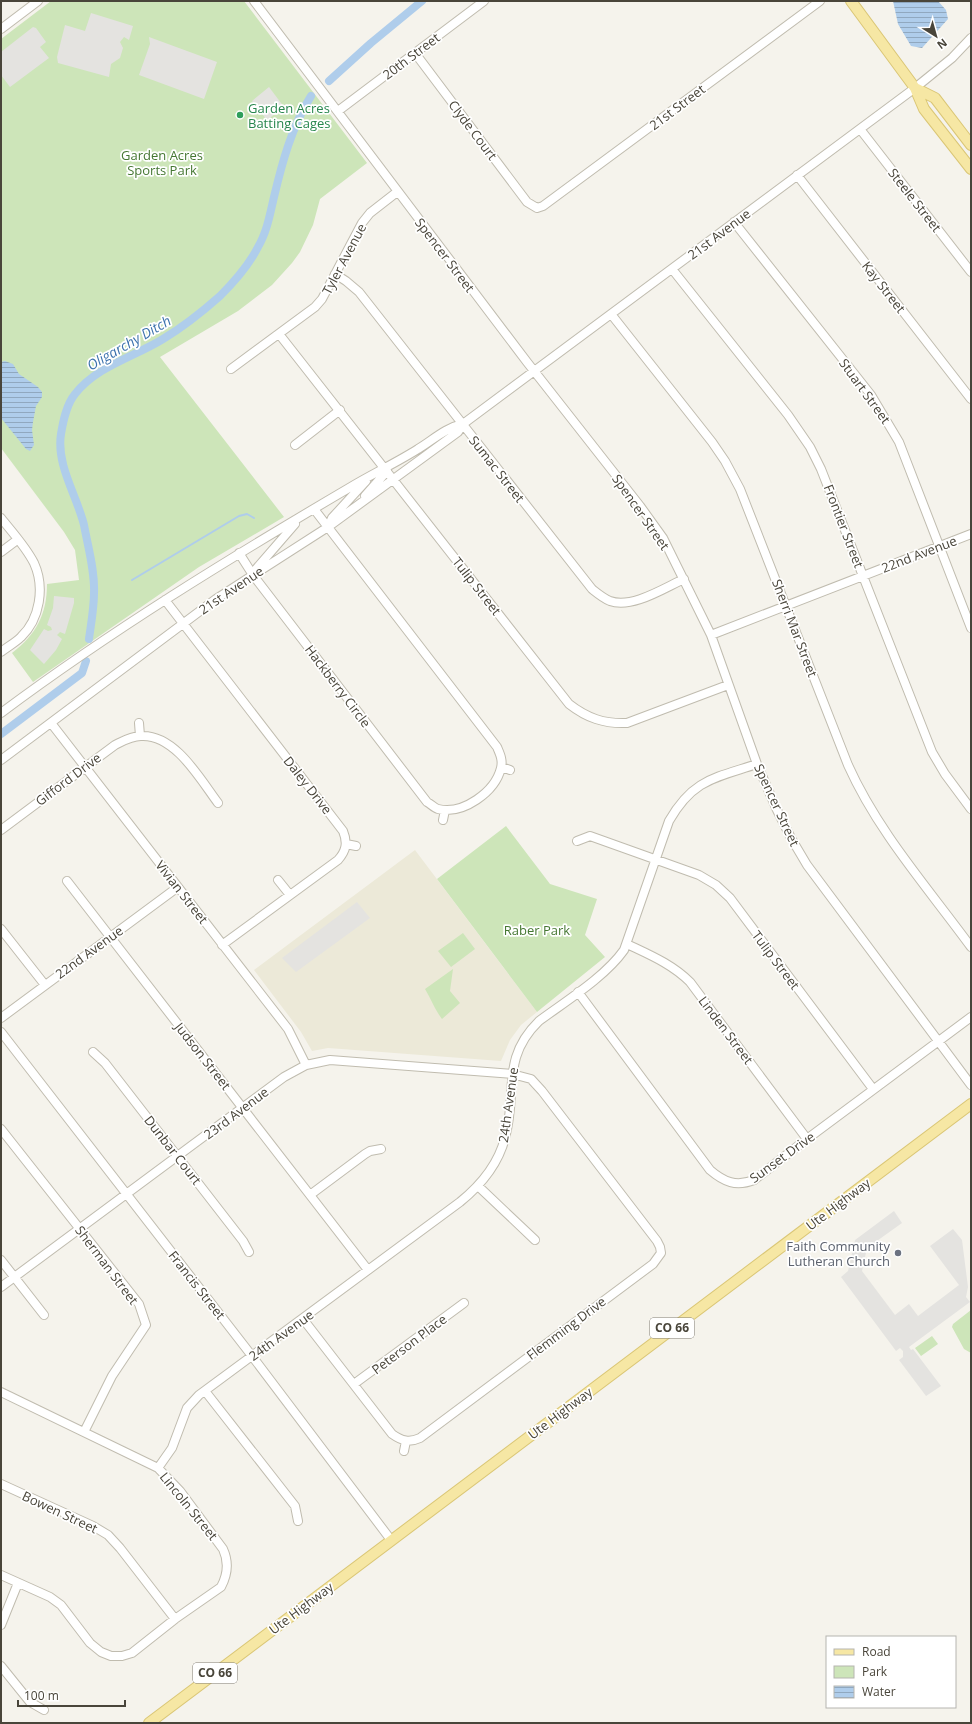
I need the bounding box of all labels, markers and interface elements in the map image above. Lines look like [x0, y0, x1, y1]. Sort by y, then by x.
north arrow [916, 16, 956, 56]
street label: 20th Street [379, 28, 444, 83]
text: N [934, 36, 950, 53]
street label: 21st Street [645, 80, 709, 134]
street label: Clyde Court [445, 96, 502, 164]
place label: Garden Acres Batting Cages [248, 99, 331, 132]
marker: Garden Acres Batting Cages [235, 110, 245, 120]
park label: Garden Acres Sports Park [121, 146, 203, 179]
street label: Steele Street [884, 164, 946, 236]
street label: 21st Avenue [684, 204, 754, 264]
street label: Spencer Street [411, 214, 479, 296]
street label: Tyler Avenue [318, 220, 370, 298]
street label: Kay Street [858, 257, 910, 317]
water label: Oligarchy Ditch [83, 311, 174, 374]
street label: Stuart Street [835, 355, 895, 428]
street label: Sumac Street [465, 432, 529, 506]
street label: Spencer Street [608, 470, 674, 554]
street label: Frontier Street [820, 482, 868, 571]
street label: 22nd Avenue [879, 531, 959, 577]
street label: Tulip Street [449, 553, 506, 619]
street label: 21st Avenue [195, 562, 267, 618]
street label: Sherri Mar Street [768, 576, 822, 680]
street label: Hackberry Circle [301, 641, 375, 731]
street label: Gifford Drive [32, 748, 104, 810]
street label: Daley Drive [280, 752, 336, 818]
street label: Spencer Street [750, 761, 804, 849]
street label: Vivian Street [152, 857, 213, 928]
street label: 22nd Avenue [52, 921, 126, 983]
park label: Raber Park [504, 921, 570, 939]
street label: Tulip Street [748, 927, 804, 993]
street label: Linden Street [694, 992, 758, 1068]
street label: Judson Street [170, 1017, 235, 1094]
street label: 24th Avenue [494, 1066, 522, 1144]
street label: 23rd Avenue [200, 1083, 272, 1143]
street label: Dunbar Court [140, 1112, 206, 1189]
street label: Sunset Drive [746, 1127, 818, 1187]
street label: Ute Highway [802, 1174, 874, 1234]
street label: Sherman Street [71, 1222, 143, 1308]
place label: Faith Community Lutheran Church [786, 1237, 890, 1270]
street label: Francis Street [164, 1247, 230, 1323]
marker: Faith Community Lutheran Church [893, 1248, 903, 1258]
street label: Flemming Drive [523, 1292, 609, 1364]
street label: 24th Avenue [245, 1305, 317, 1365]
street label: Peterson Place [368, 1310, 450, 1378]
road number: CO 66 [650, 1318, 694, 1338]
street label: Ute Highway [524, 1383, 596, 1443]
street label: Lincoln Street [156, 1468, 222, 1544]
street label: Bowen Street [19, 1487, 101, 1537]
street label: Ute Highway [265, 1578, 337, 1638]
legend [826, 1636, 956, 1708]
text: Road [862, 1643, 891, 1660]
road number: CO 66 [193, 1663, 237, 1683]
text: Park [862, 1663, 888, 1680]
scale bar [18, 1682, 125, 1708]
text: Water [862, 1683, 896, 1700]
text: 100 m [24, 1687, 59, 1704]

